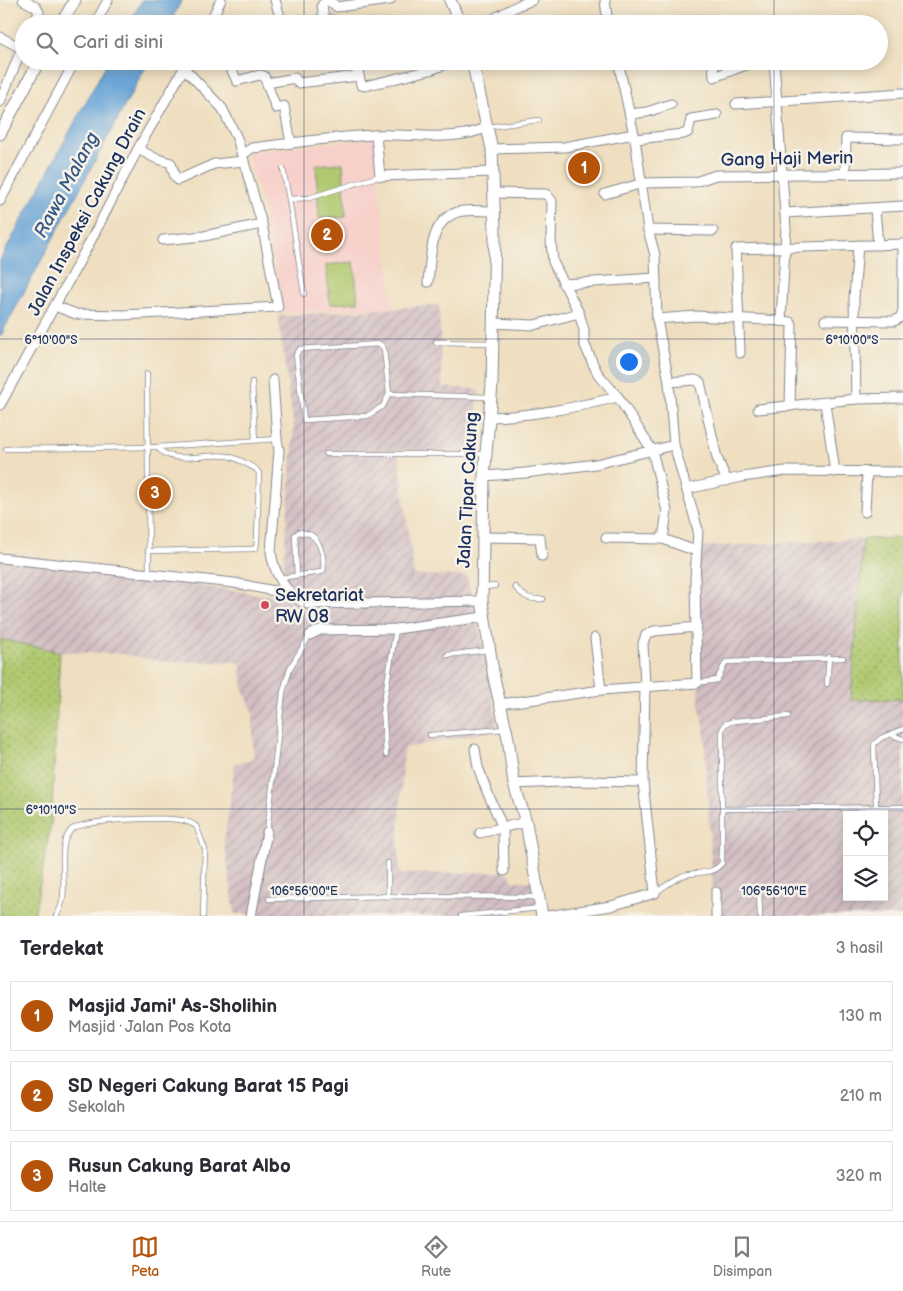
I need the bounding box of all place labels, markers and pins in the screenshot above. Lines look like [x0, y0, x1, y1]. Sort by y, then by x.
pin: 1 [568, 149, 600, 187]
pin: 2 [311, 216, 343, 254]
pin: 3 [139, 474, 171, 512]
place label: Sekretariat RW 08 [275, 585, 364, 627]
marker: Sekretariat RW 08 [259, 599, 271, 611]

